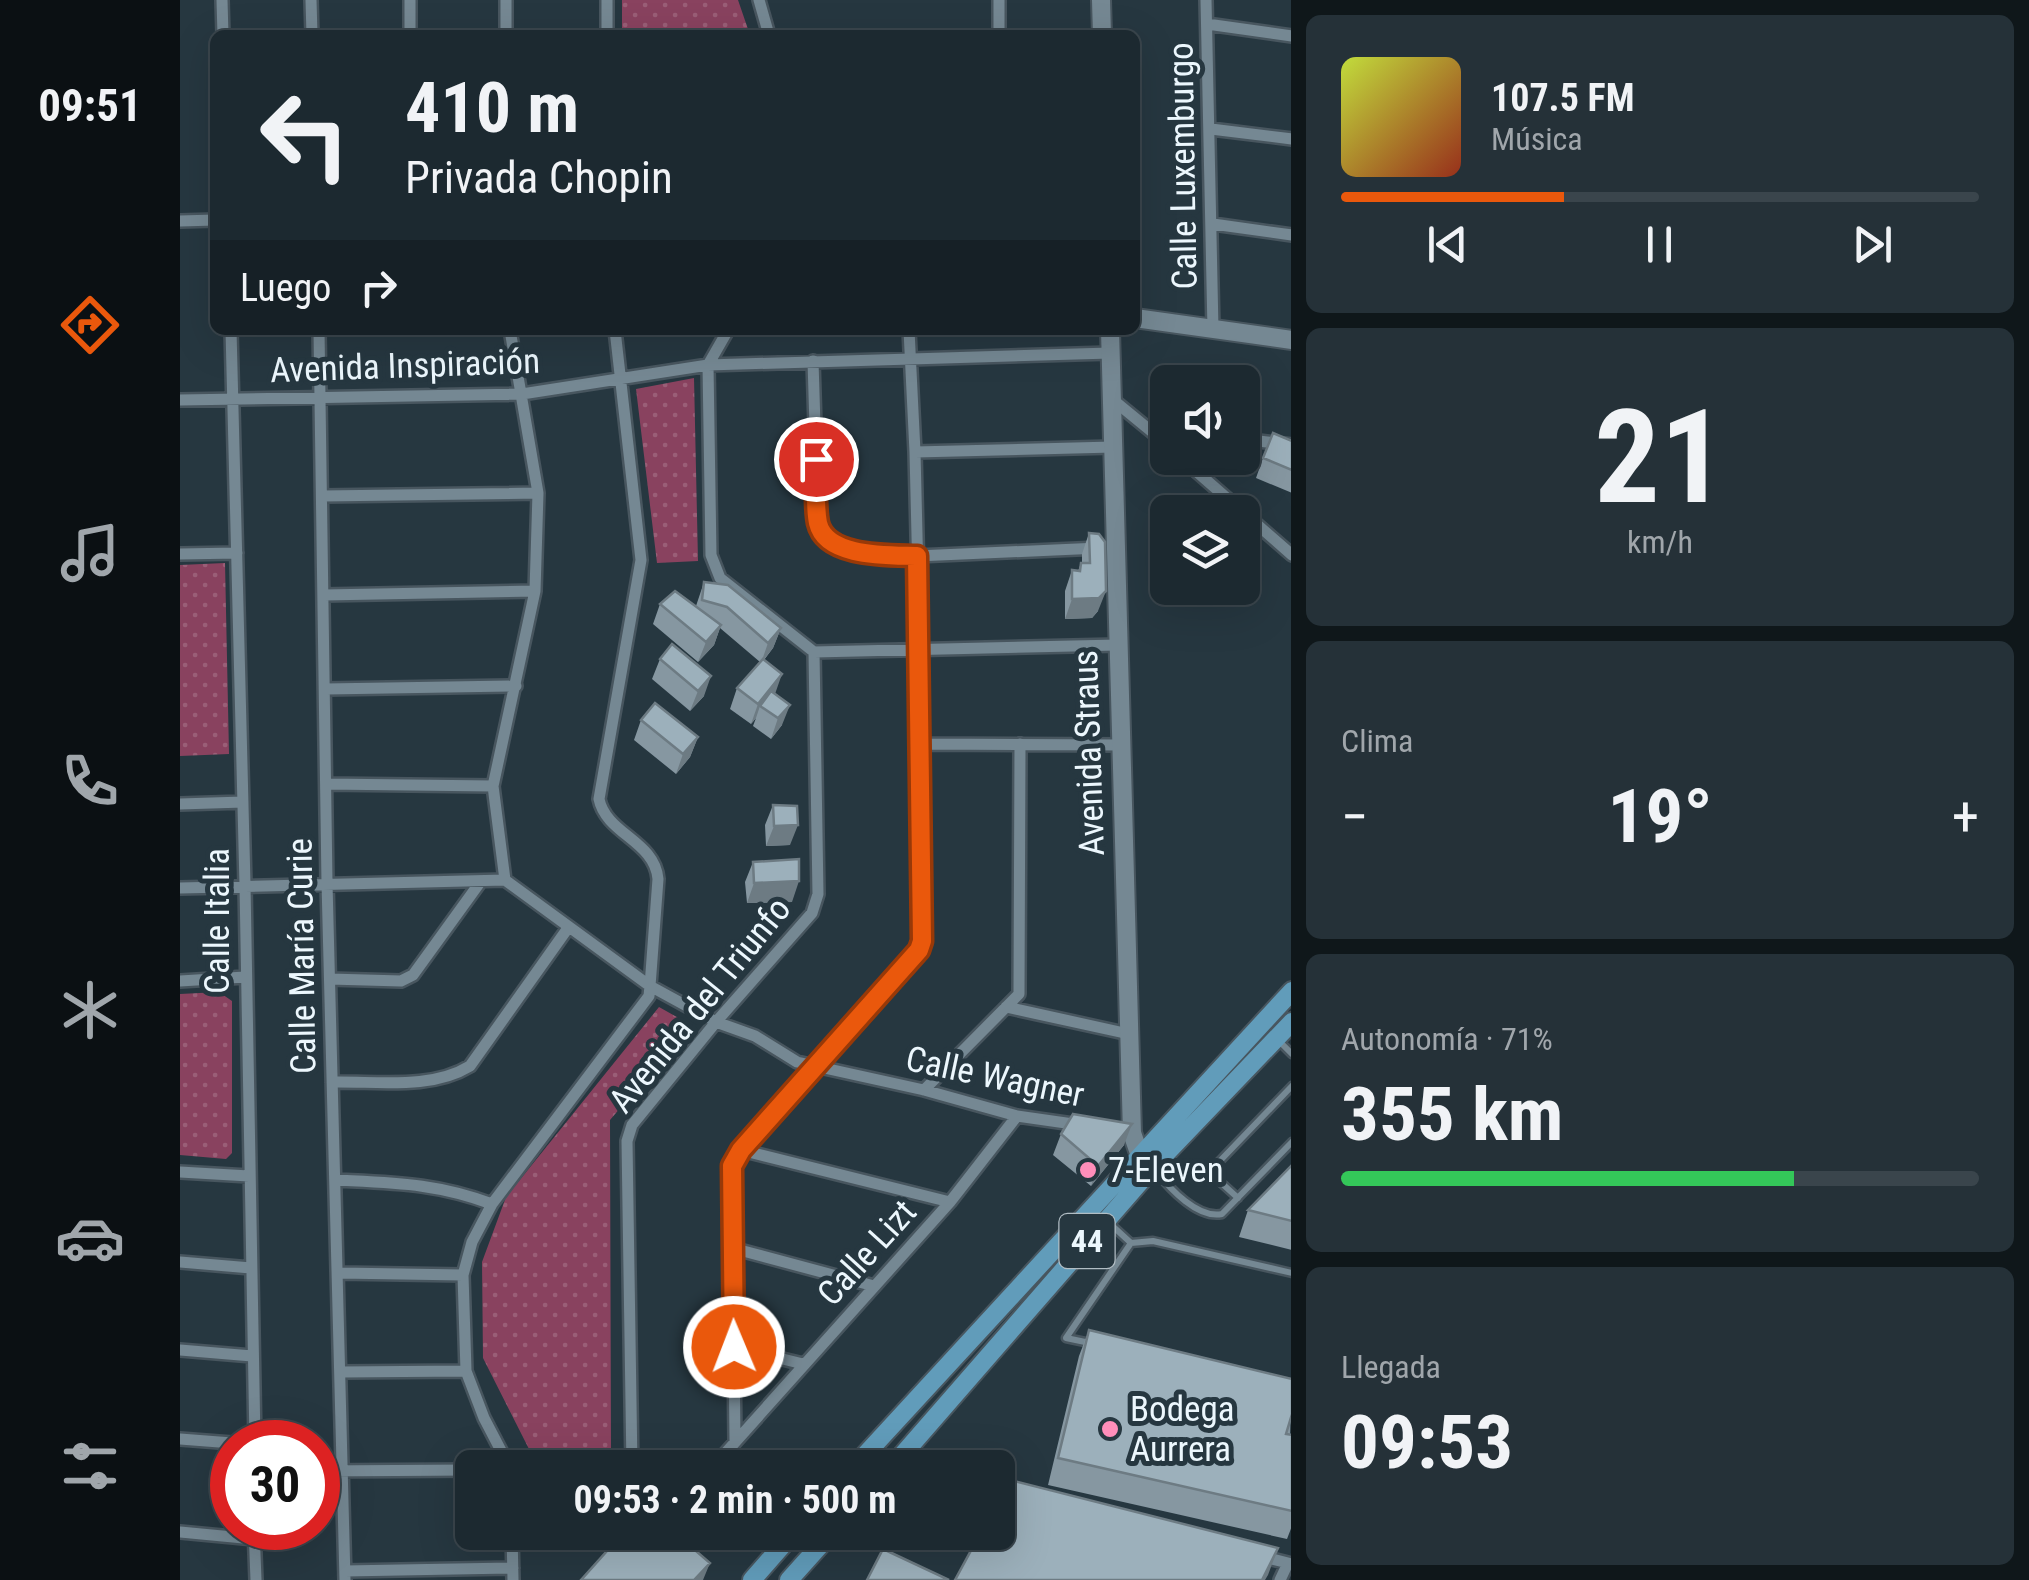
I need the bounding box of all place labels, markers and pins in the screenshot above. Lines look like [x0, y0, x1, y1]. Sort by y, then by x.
pin [774, 417, 859, 502]
place label: 7-Eleven [1108, 1150, 1224, 1191]
marker: 7-Eleven [1077, 1159, 1099, 1181]
place label: Bodega Aurrera [1130, 1389, 1234, 1470]
marker: Bodega Aurrera [1099, 1418, 1121, 1440]

